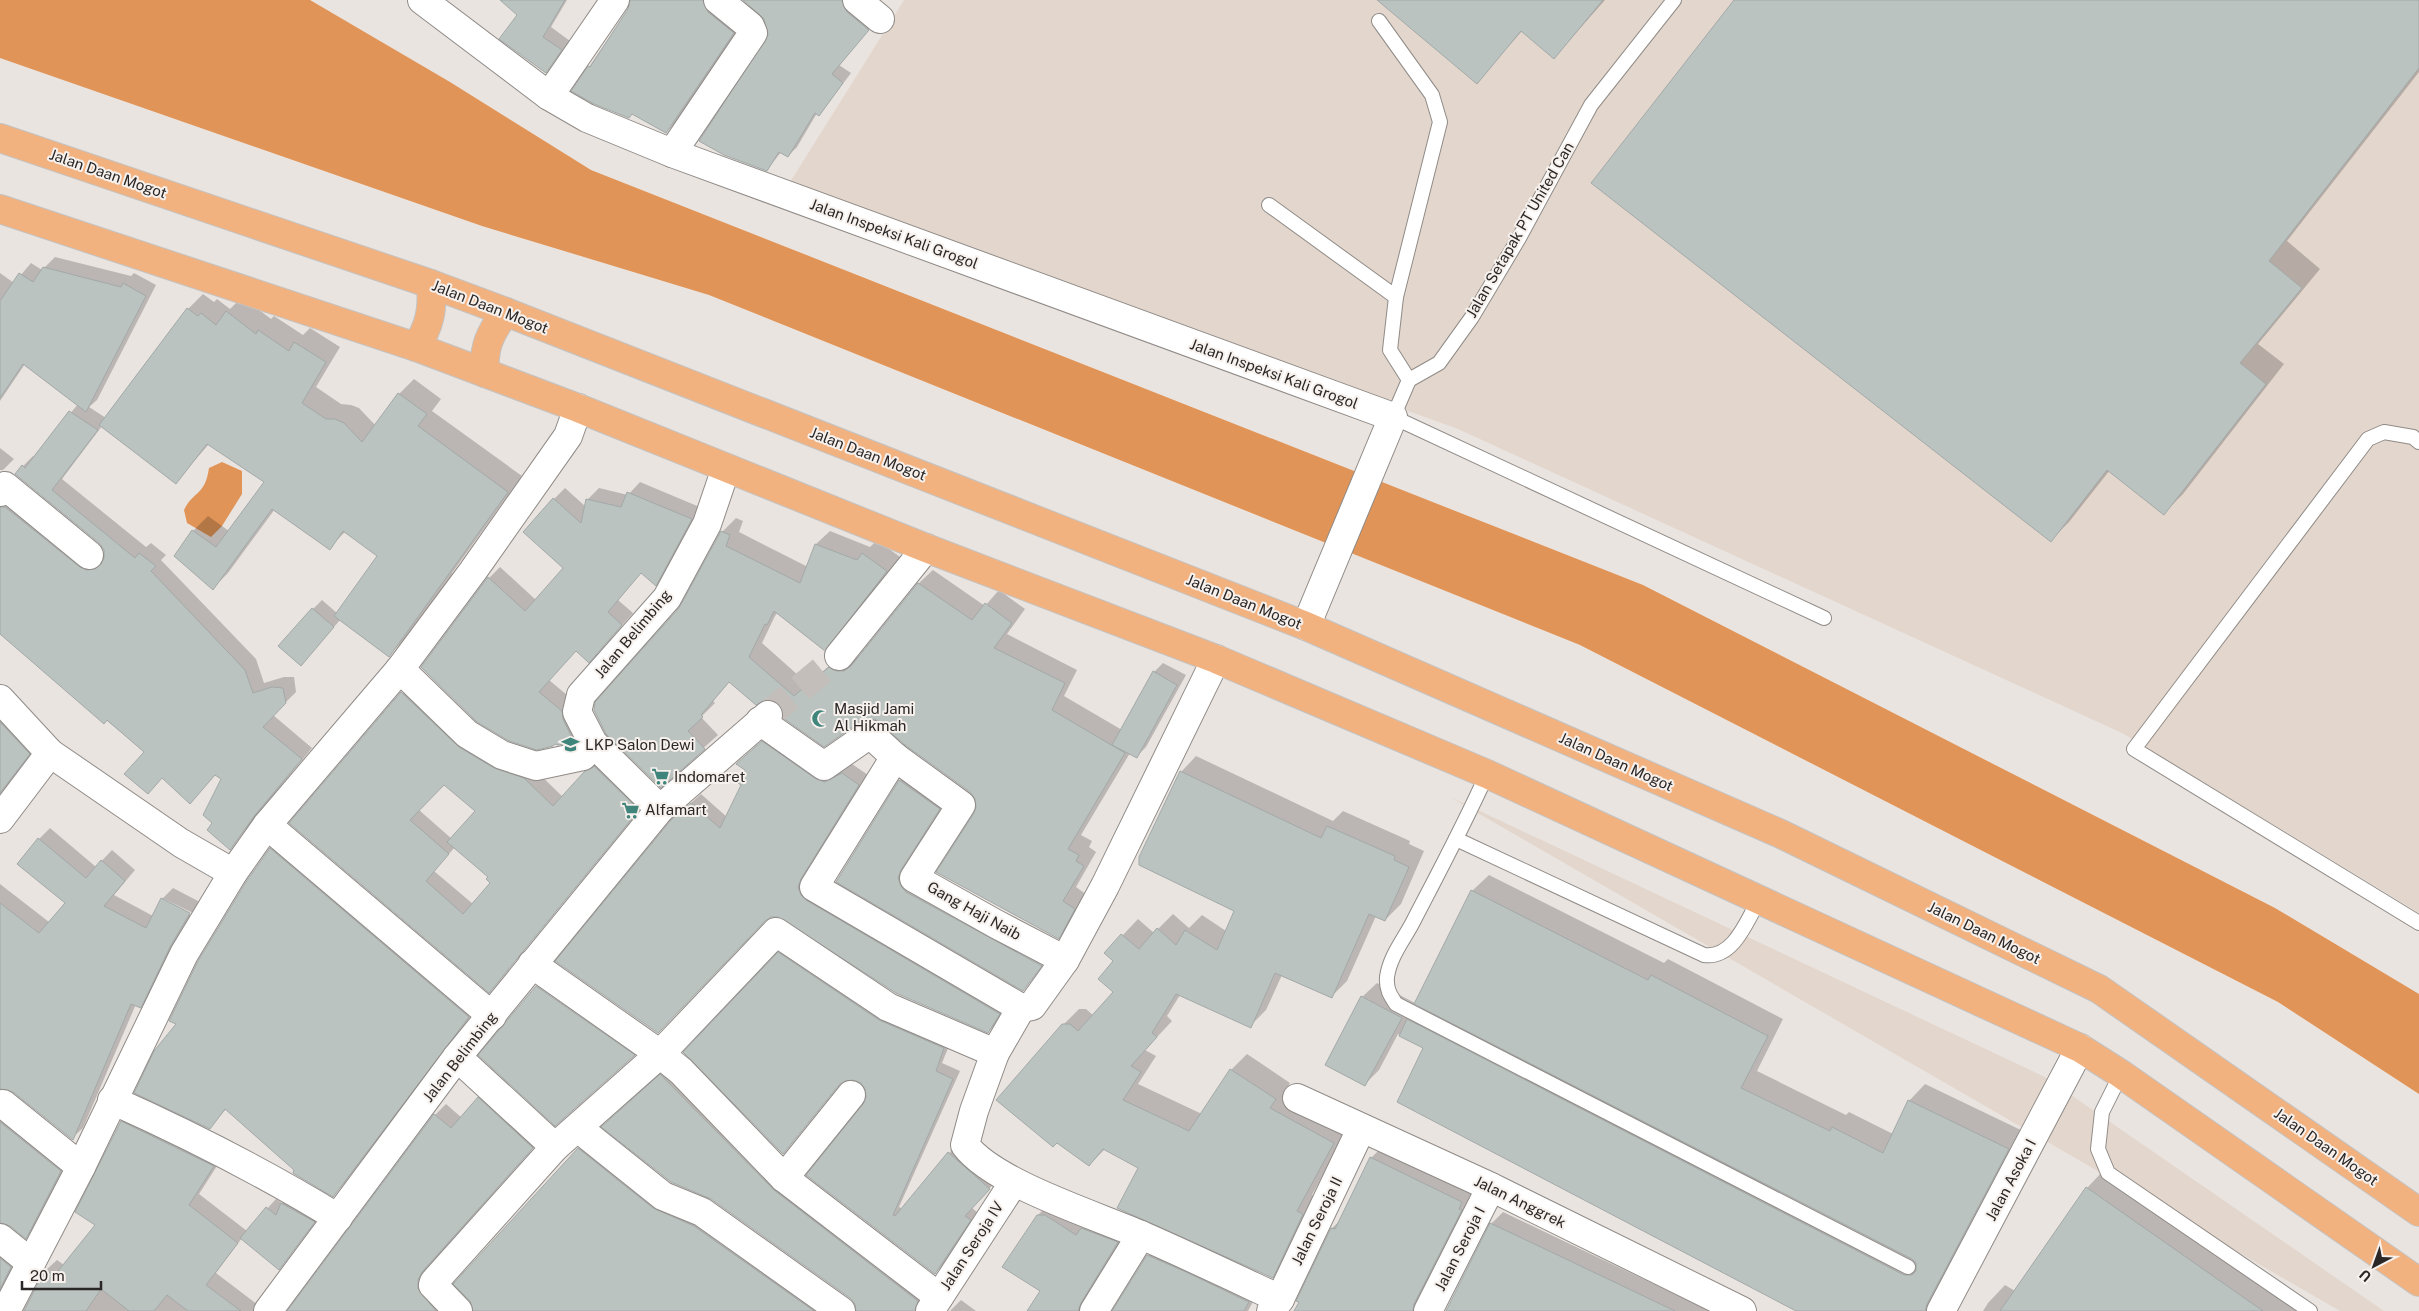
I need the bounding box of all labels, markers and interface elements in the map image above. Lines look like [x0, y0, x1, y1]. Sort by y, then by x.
street label: Jalan Setapak PT United Can [1462, 139, 1577, 320]
street label: Jalan Daan Mogot [47, 145, 169, 202]
street label: Jalan Inspeksi Kali Grogol [808, 195, 981, 272]
street label: Jalan Daan Mogot [430, 277, 551, 337]
street label: Jalan Inspeksi Kali Grogol [1188, 335, 1361, 412]
street label: Jalan Daan Mogot [808, 424, 929, 484]
street label: Jalan Daan Mogot [1184, 571, 1305, 633]
street label: Jalan Belimbing [591, 586, 674, 681]
place label: Masjid Jami Al Hikmah [834, 700, 914, 734]
mosque icon: Masjid Jami Al Hikmah [810, 708, 830, 728]
street label: Jalan Daan Mogot [1557, 729, 1676, 794]
school or university icon: LKP Salon Dewi [561, 735, 581, 755]
place label: LKP Salon Dewi [585, 736, 695, 753]
supermarket icon: Indomaret [650, 767, 670, 787]
place label: Indomaret [674, 768, 745, 785]
supermarket icon: Alfamart [621, 800, 641, 820]
place label: Alfamart [645, 801, 707, 818]
street label: Gang Haji Naib [924, 878, 1024, 943]
street label: Jalan Daan Mogot [1925, 898, 2043, 967]
street label: Jalan Belimbing [419, 1008, 500, 1105]
street label: Jalan Daan Mogot [2271, 1104, 2382, 1189]
street label: Jalan Asoka I [1982, 1136, 2039, 1224]
street label: Jalan Anggrek [1472, 1172, 1569, 1231]
street label: Jalan Seroja II [1288, 1174, 1345, 1268]
street label: Jalan Seroja IV [937, 1198, 1007, 1293]
street label: Jalan Seroja I [1431, 1204, 1488, 1294]
north arrow [2349, 1241, 2399, 1291]
scale bar [22, 1258, 101, 1290]
text: U [2356, 1266, 2375, 1285]
text: 20 m [30, 1267, 65, 1284]

